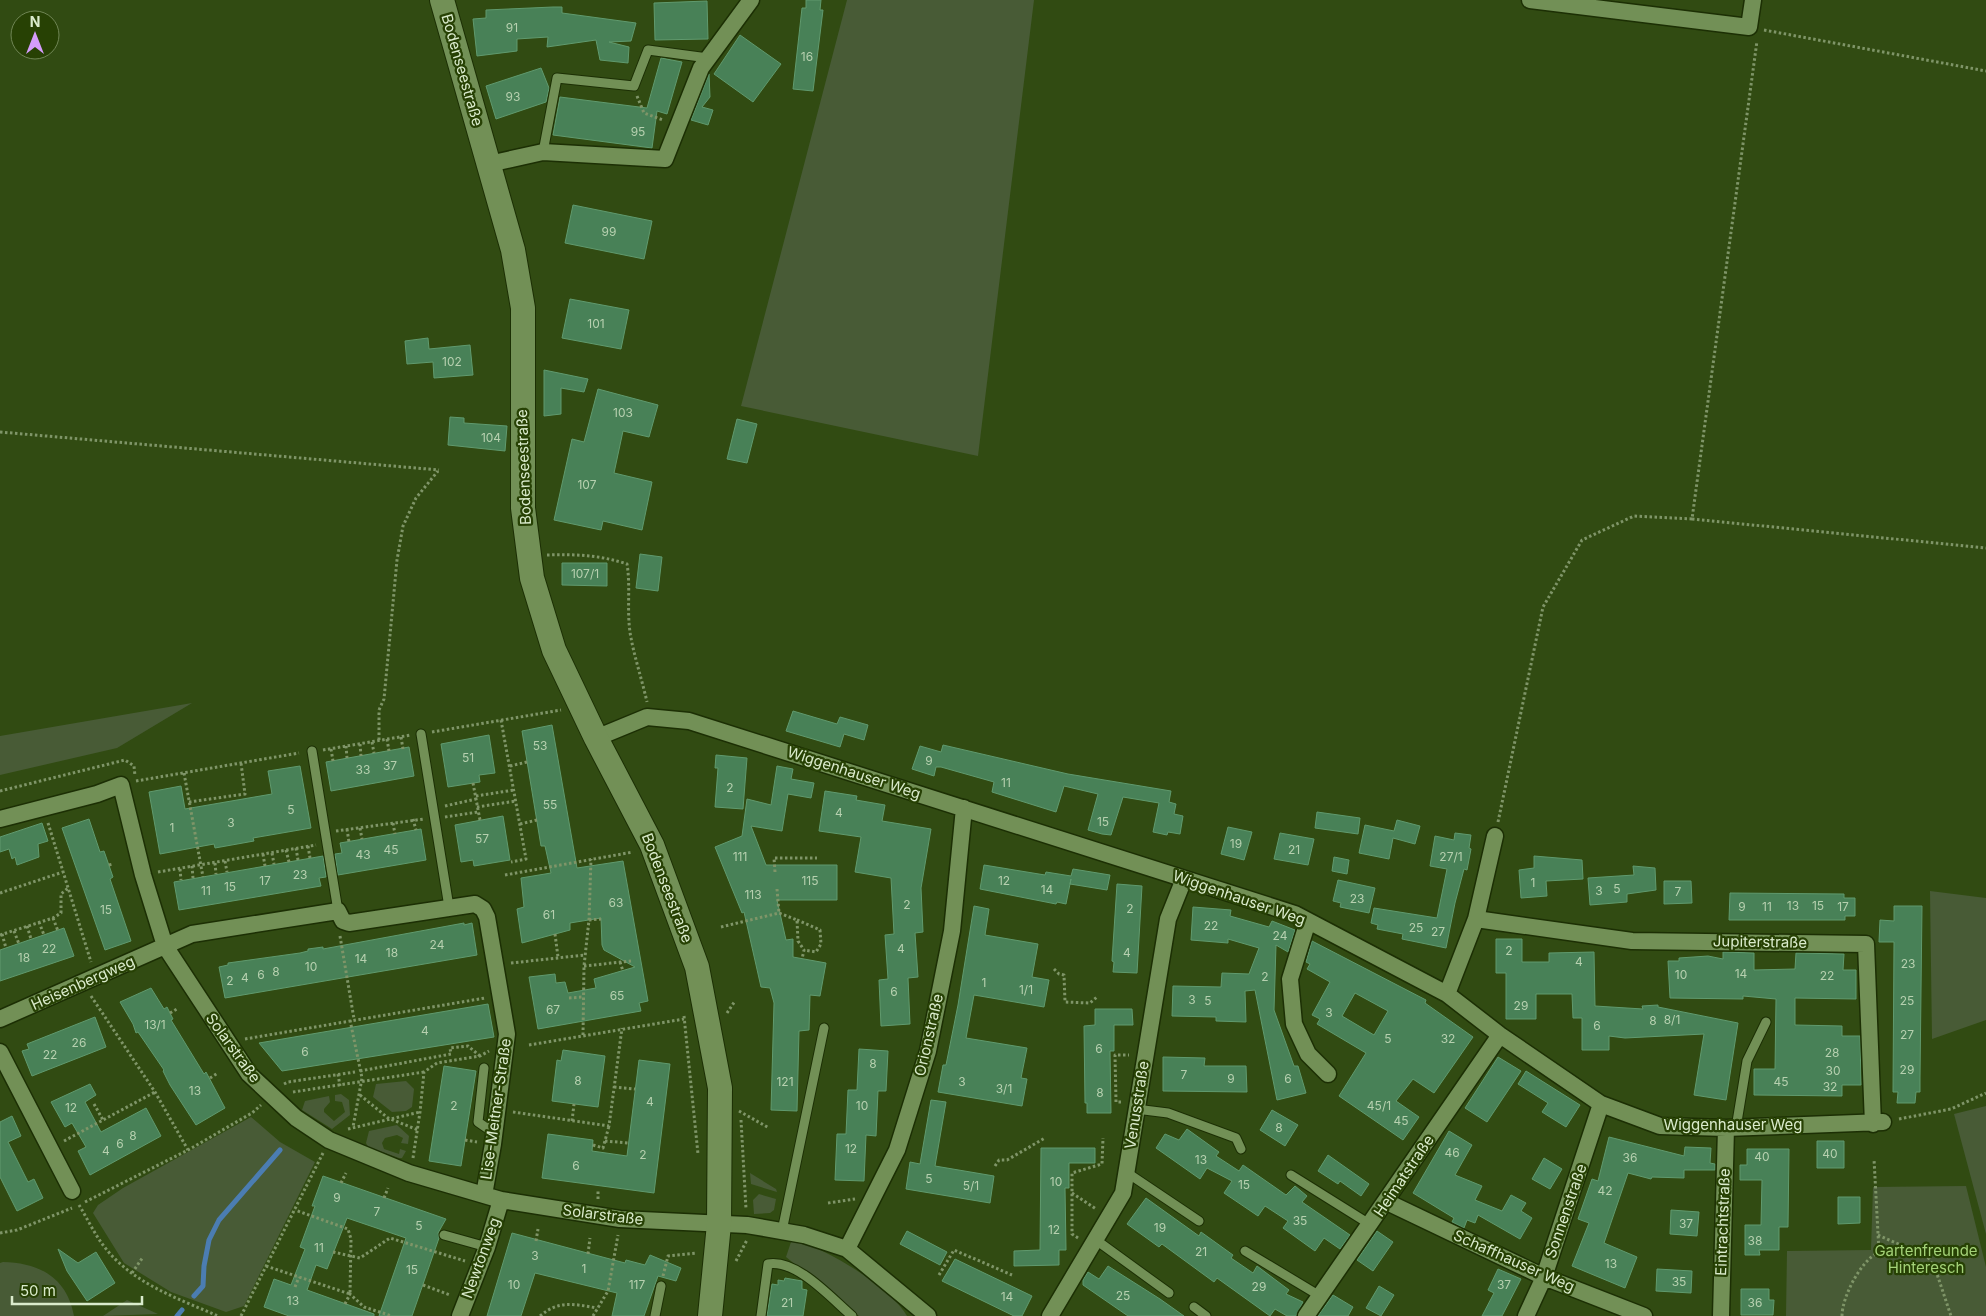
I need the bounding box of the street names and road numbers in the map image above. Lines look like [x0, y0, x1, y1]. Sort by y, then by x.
street label: Bodenseestraße [437, 12, 488, 128]
street label: Bodenseestraße [512, 409, 535, 525]
street label: Wiggenhauser Weg [785, 742, 923, 803]
street label: Bodenseestraße [638, 830, 697, 945]
street label: Wiggenhauser Weg [1170, 866, 1308, 929]
street label: Jupiterstraße [1713, 931, 1807, 952]
street label: Heisenbergweg [28, 951, 138, 1014]
street label: Orionstraße [910, 992, 947, 1078]
street label: Solarstraße [202, 1009, 265, 1086]
street label: Lise-Meitner-Straße [476, 1037, 515, 1181]
street label: Venusstraße [1120, 1060, 1153, 1150]
street label: Wiggenhauser Weg [1663, 1115, 1803, 1134]
street label: Heimatstraße [1369, 1131, 1438, 1220]
street label: Sonnenstraße [1540, 1161, 1591, 1261]
street label: Eintrachtstraße [1711, 1168, 1734, 1276]
street label: Solarstraße [562, 1200, 645, 1229]
street label: Newtonweg [457, 1215, 504, 1301]
street label: Schaffhauser Weg [1451, 1225, 1578, 1296]

